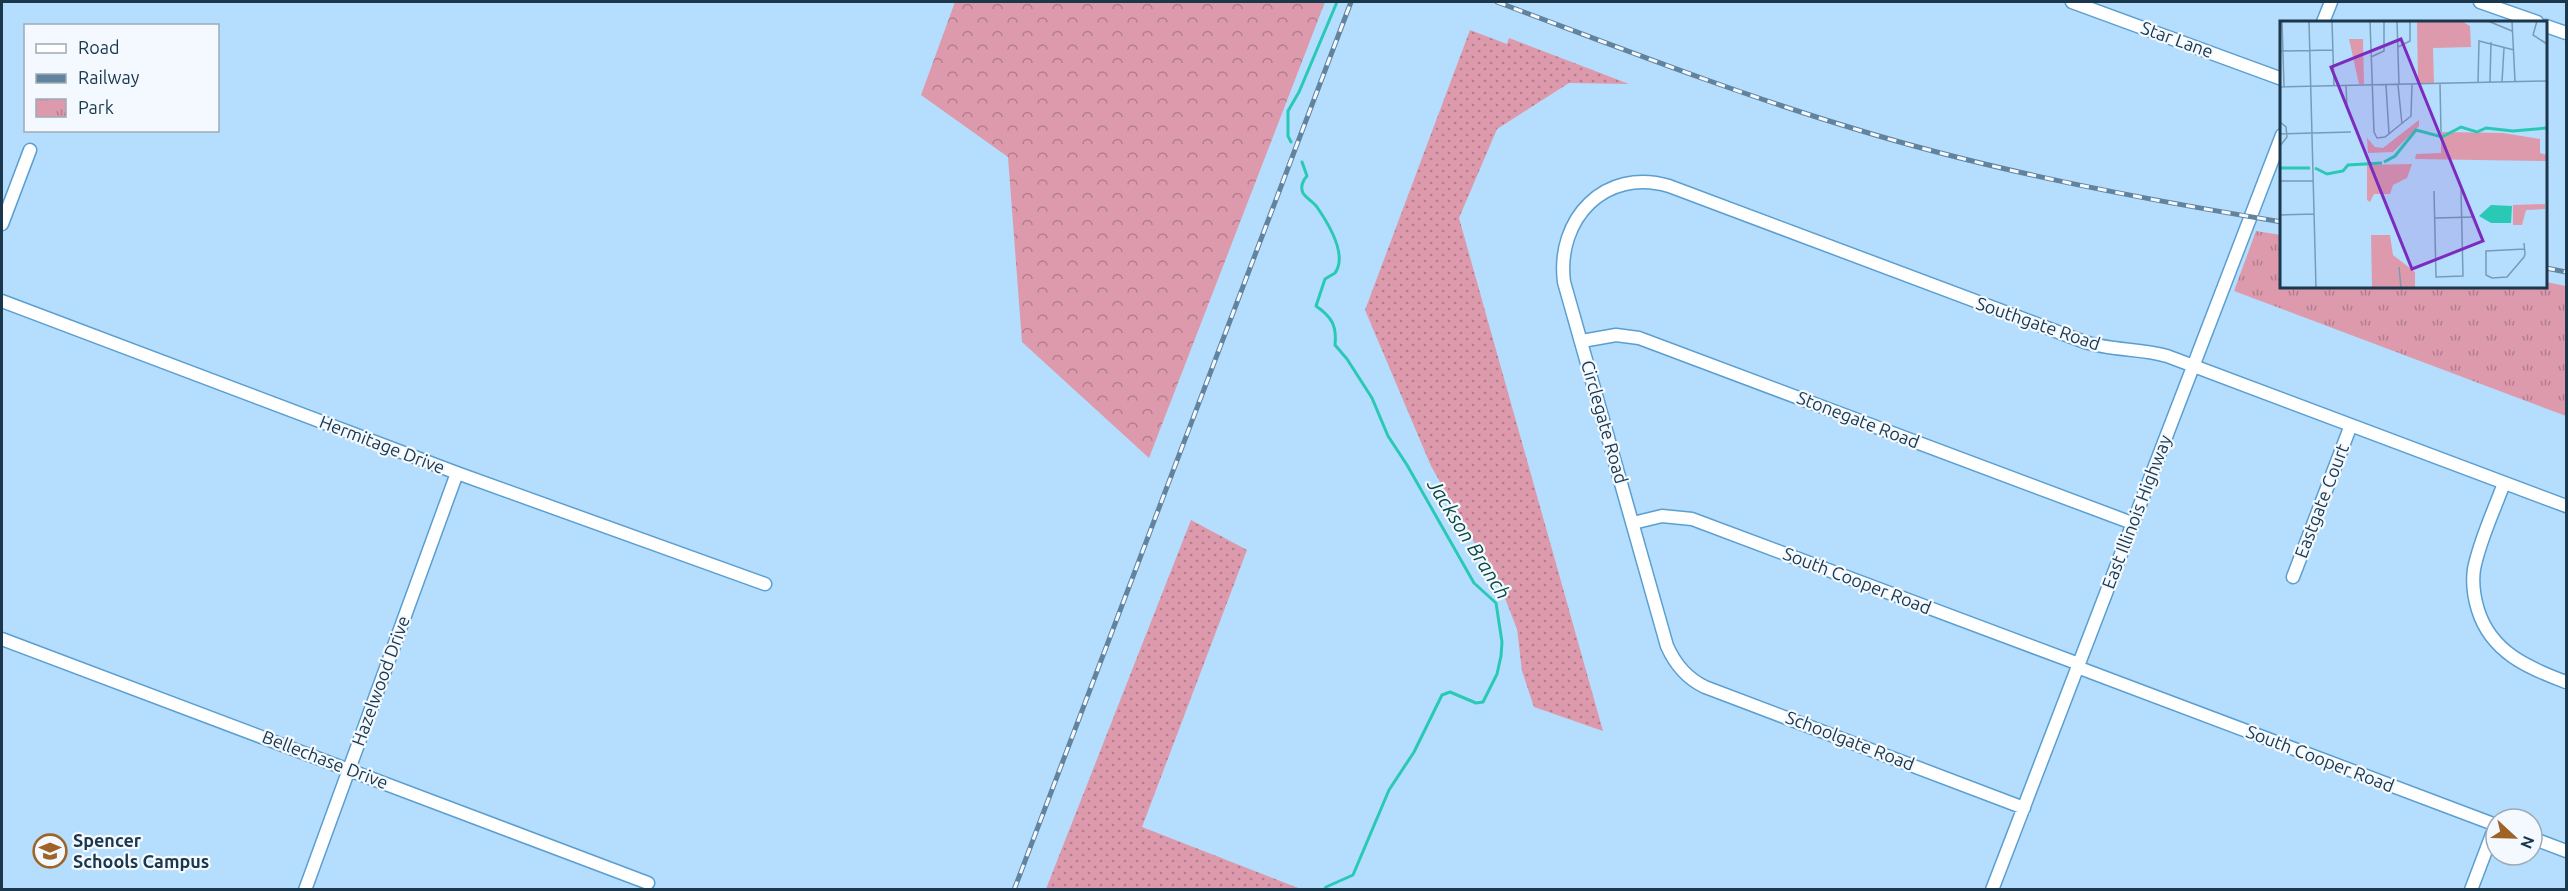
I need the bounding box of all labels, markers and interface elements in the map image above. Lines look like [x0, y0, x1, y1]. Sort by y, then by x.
street label: Star Lane [2139, 17, 2216, 61]
inset map [2280, 21, 2547, 288]
legend [24, 24, 219, 132]
text: Road [78, 37, 120, 57]
text: Railway [78, 67, 140, 87]
text: Park [78, 97, 114, 117]
street label: Southgate Road [1974, 292, 2103, 354]
street label: Circlegate Road [1578, 358, 1632, 486]
street label: Stonegate Road [1794, 387, 1922, 452]
street label: Hermitage Drive [317, 411, 448, 477]
street label: East Illinois Highway [2097, 432, 2175, 591]
street label: Eastgate Court [2290, 441, 2352, 561]
water label: Jackson Branch [1423, 474, 1516, 603]
street label: South Cooper Road [1781, 543, 1934, 617]
street label: Hazelwood Drive [347, 613, 413, 748]
street label: Schoolgate Road [1783, 706, 1917, 774]
street label: South Cooper Road [2244, 721, 2397, 795]
street label: Bellechase Drive [260, 726, 391, 792]
north arrow [2484, 807, 2544, 867]
place label: Spencer Schools Campus [73, 830, 209, 871]
school or university icon: Spencer Schools Campus [32, 833, 68, 869]
text: N [2517, 834, 2538, 852]

